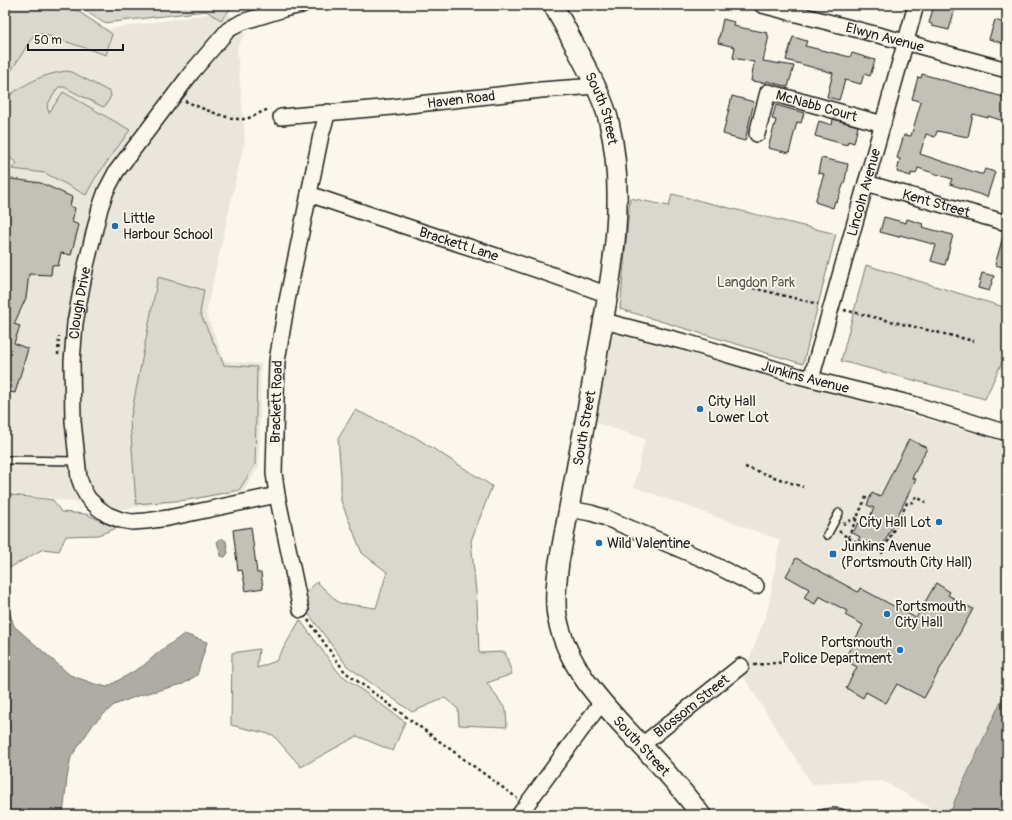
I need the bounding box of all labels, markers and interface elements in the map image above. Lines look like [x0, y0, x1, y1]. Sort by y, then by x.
street label: Elwyn Avenue [844, 19, 926, 56]
scale bar [28, 26, 123, 52]
text: 50 m [34, 33, 62, 48]
street label: South Street [581, 69, 621, 146]
street label: Haven Road [426, 87, 496, 112]
street label: McNabb Court [774, 87, 860, 126]
street label: Lincoln Avenue [844, 147, 884, 238]
street label: Kent Street [900, 186, 972, 221]
place label: Little Harbour School [123, 210, 213, 243]
marker: Little Harbour School [110, 221, 120, 231]
street label: Brackett Lane [417, 223, 501, 265]
street label: Clough Drive [66, 265, 94, 340]
park label: Langdon Park [717, 274, 795, 291]
street label: Junkins Avenue [759, 357, 851, 397]
street label: Brackett Road [267, 360, 286, 443]
street label: South Street [570, 389, 600, 467]
place label: City Hall Lower Lot [708, 393, 769, 426]
marker: City Hall Lower Lot [695, 404, 705, 414]
place label: City Hall Lot [859, 514, 931, 531]
marker: City Hall Lot [934, 517, 944, 527]
place label: Wild Valentine [607, 535, 690, 552]
marker: Wild Valentine [594, 538, 604, 548]
place label: Junkins Avenue (Portsmouth City Hall) [841, 538, 973, 571]
marker: Junkins Avenue (Portsmouth City Hall) [828, 549, 838, 559]
place label: Portsmouth City Hall [895, 598, 966, 631]
marker: Portsmouth City Hall [882, 609, 892, 619]
place label: Portsmouth Police Department [782, 634, 892, 667]
marker: Portsmouth Police Department [895, 645, 905, 655]
street label: Blossom Street [650, 671, 733, 741]
street label: South Street [609, 712, 674, 780]

